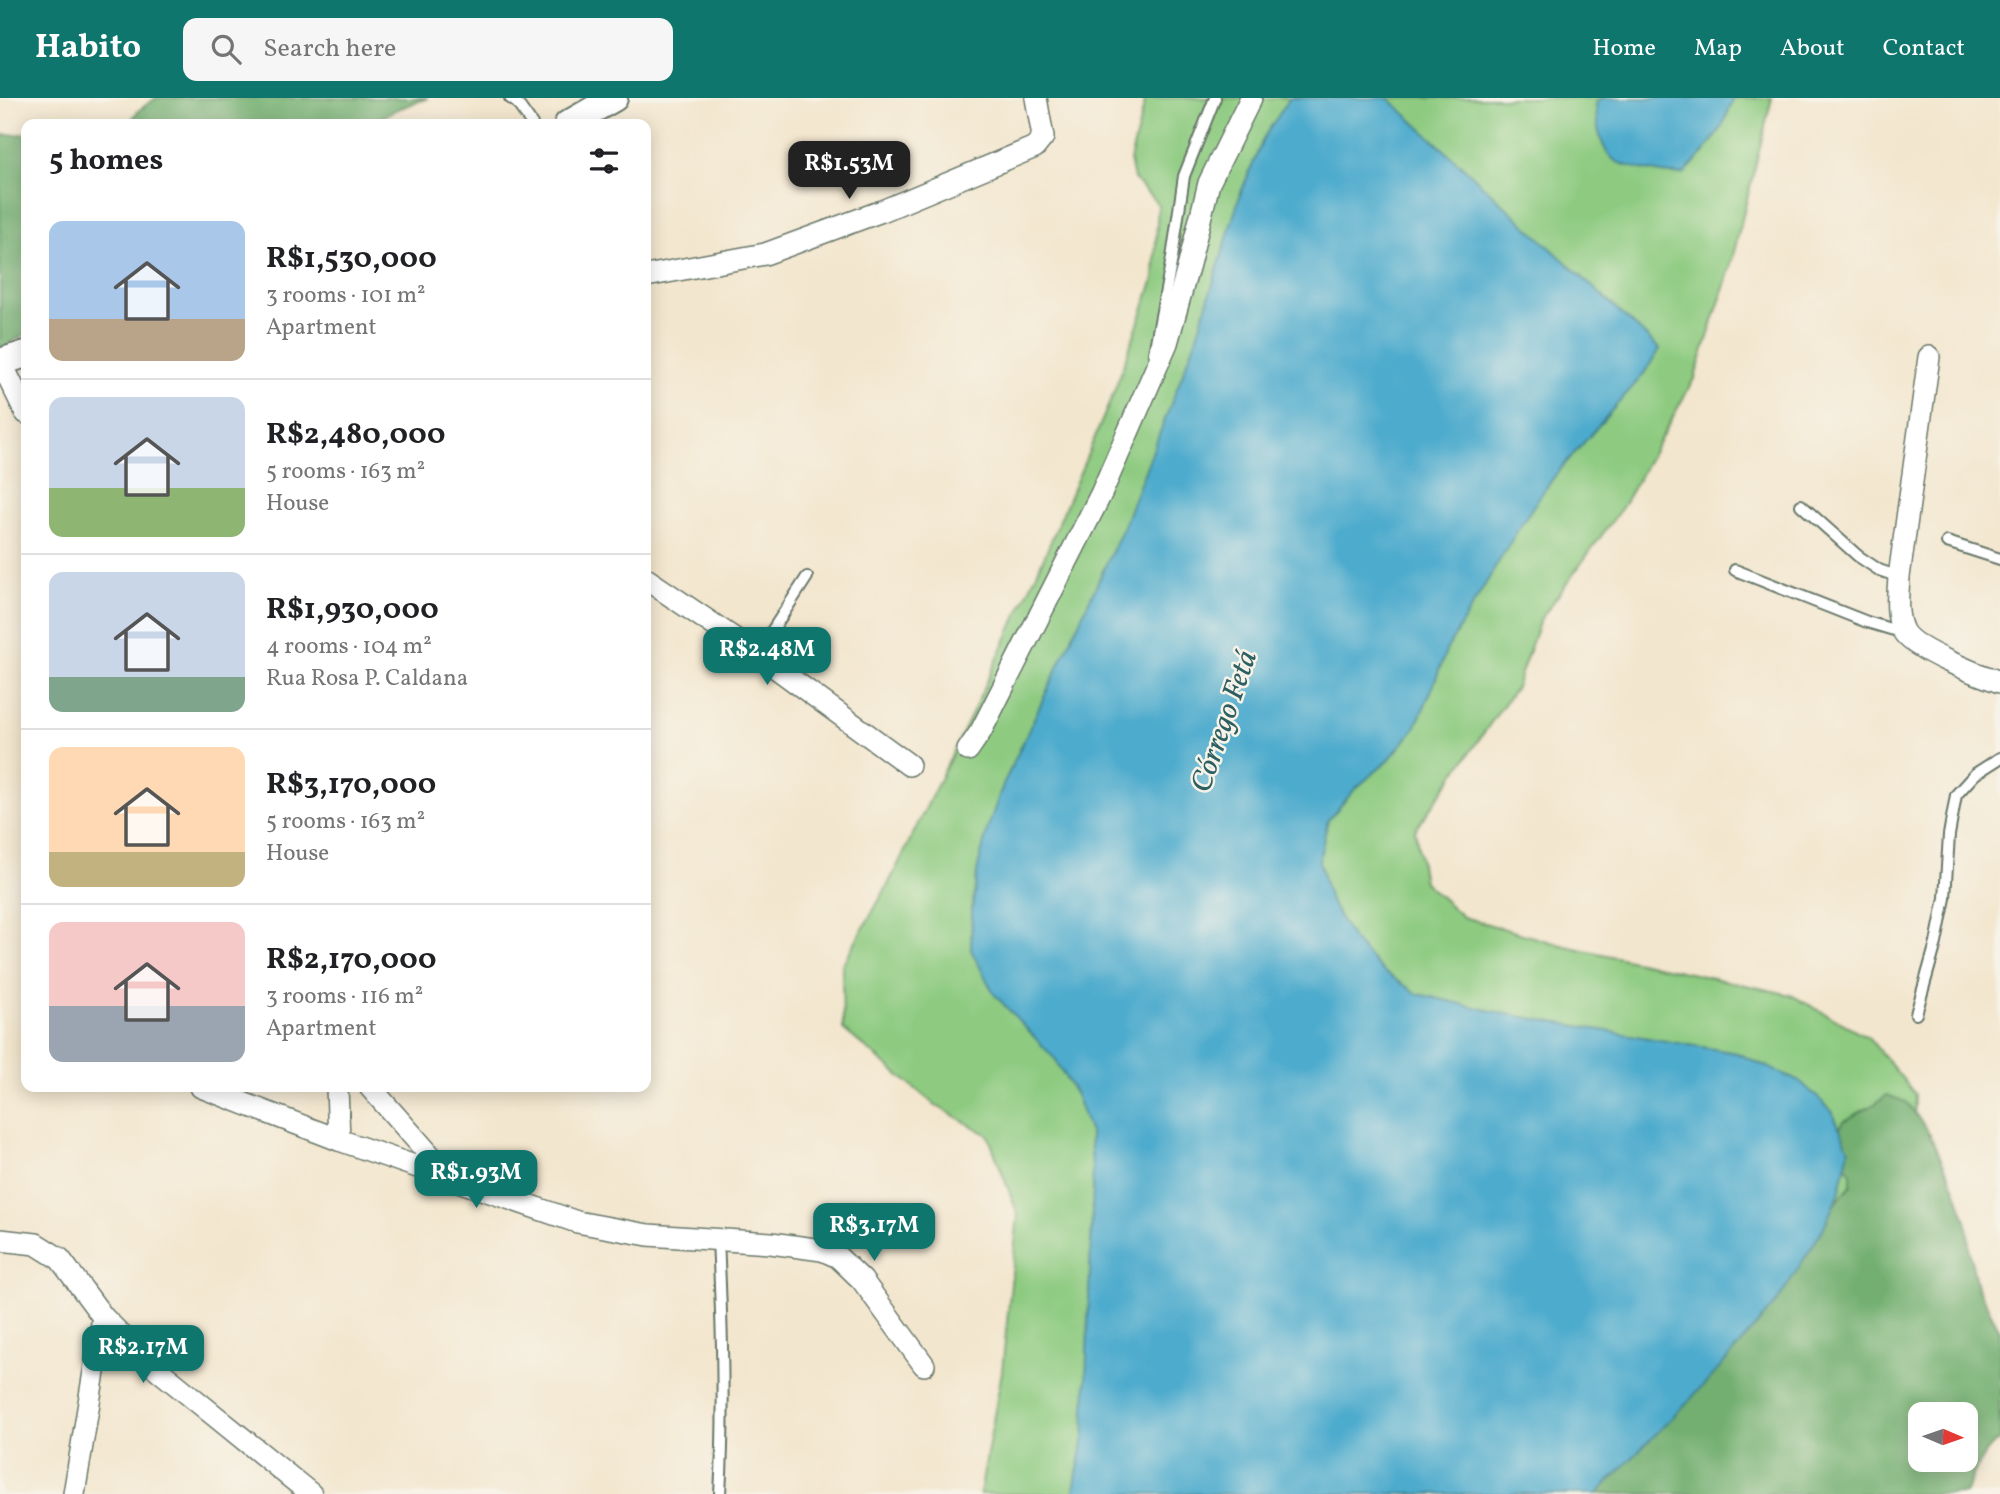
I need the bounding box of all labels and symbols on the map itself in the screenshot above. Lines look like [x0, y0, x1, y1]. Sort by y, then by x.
pin: R$1.53M [784, 141, 914, 201]
pin: R$2.48M [702, 628, 832, 687]
water label: Córrego Fetá [1181, 645, 1269, 798]
pin: R$1.93M [411, 1150, 541, 1210]
pin: R$3.17M [809, 1204, 939, 1263]
pin: R$2.17M [78, 1326, 208, 1385]
north arrow [1908, 1402, 1978, 1472]

